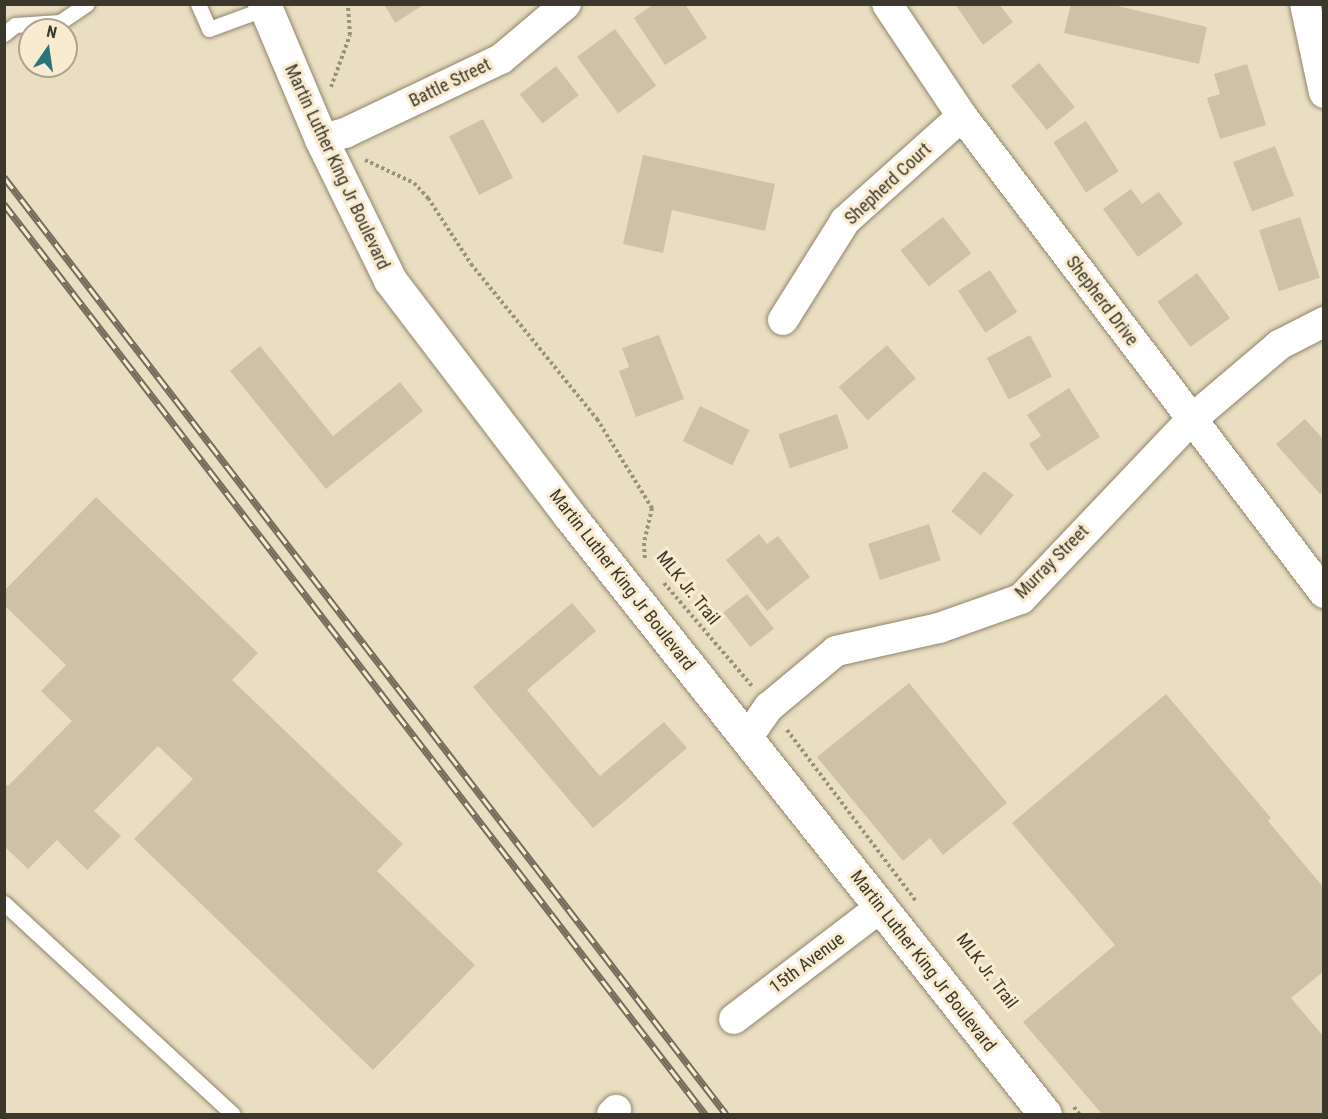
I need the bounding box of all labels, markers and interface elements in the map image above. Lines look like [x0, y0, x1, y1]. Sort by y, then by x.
north arrow [18, 18, 78, 78]
text: N [45, 22, 59, 42]
street label: Battle Street [406, 54, 494, 112]
street label: Martin Luther King Jr Boulevard [280, 61, 394, 273]
street label: Shepherd Court [840, 139, 936, 229]
street label: Shepherd Drive [1061, 252, 1143, 350]
street label: Martin Luther King Jr Boulevard [545, 485, 699, 675]
street label: Murray Street [1011, 521, 1093, 603]
street label: MLK Jr. Trail [652, 547, 724, 629]
street label: Martin Luther King Jr Boulevard [846, 866, 1000, 1056]
street label: 15th Avenue [765, 928, 849, 998]
street label: MLK Jr. Trail [952, 929, 1022, 1013]

